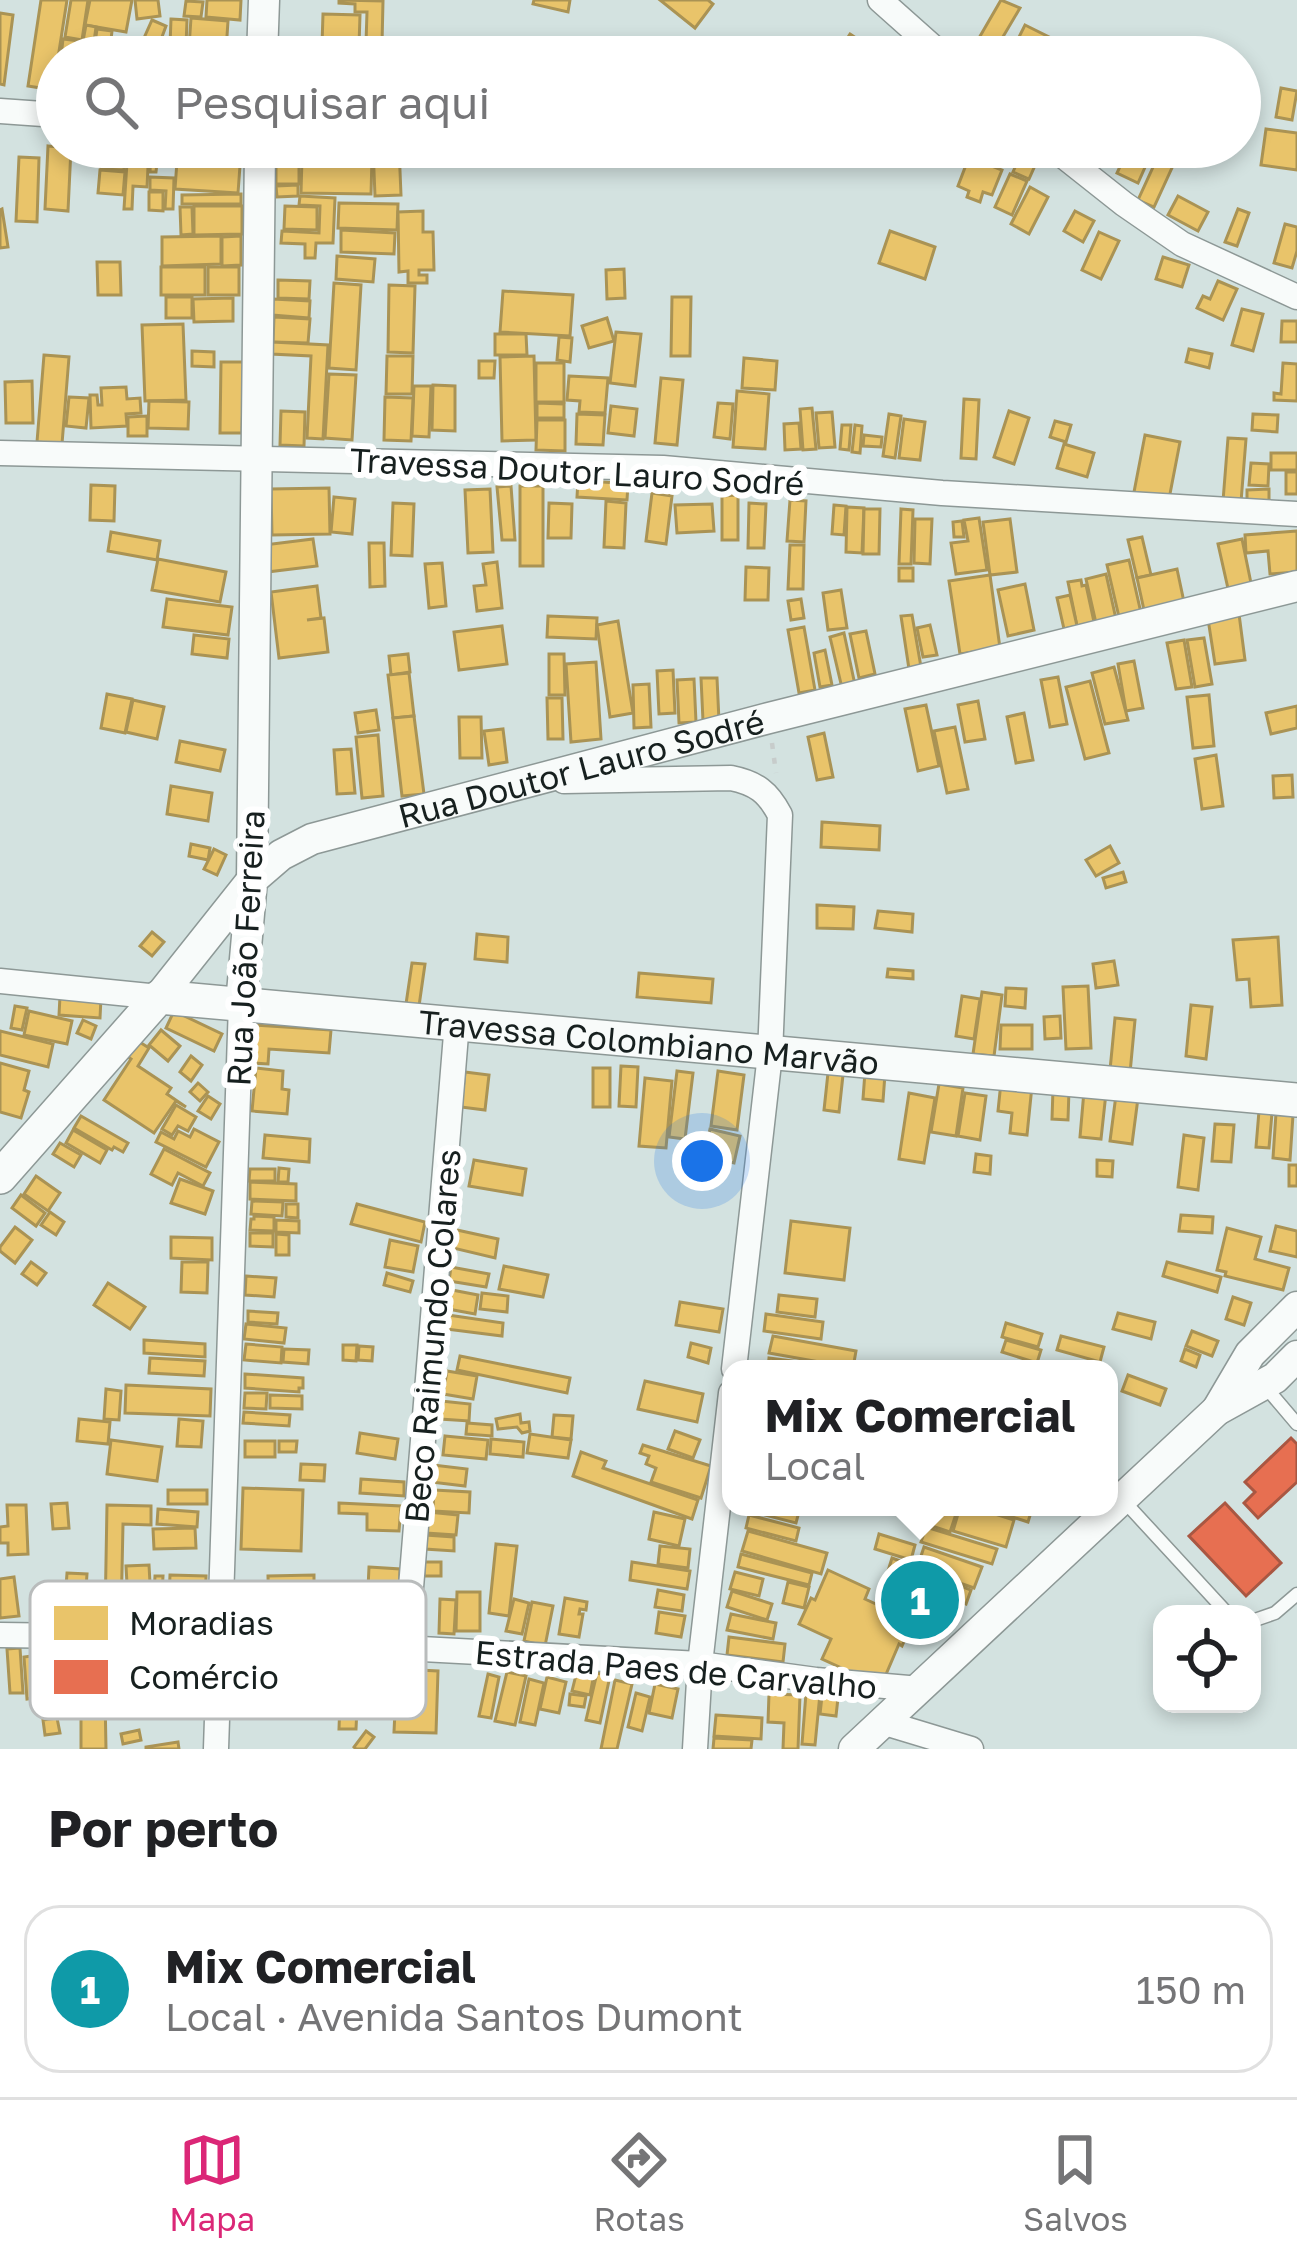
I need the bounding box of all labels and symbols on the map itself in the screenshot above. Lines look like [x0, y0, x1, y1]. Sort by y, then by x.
street label: Travessa Doutor Lauro Sodré [349, 440, 805, 502]
street label: Rua Doutor Lauro Sodré [394, 701, 768, 835]
street label: Rua João Ferreira [218, 809, 272, 1087]
street label: Travessa Colombiano Marvão [417, 1001, 881, 1082]
your location [672, 1131, 732, 1191]
street label: Beco Raimundo Colares [396, 1147, 468, 1525]
pin: 1 [881, 1555, 959, 1645]
legend [30, 1581, 426, 1719]
text: Moradias [129, 1603, 274, 1642]
street label: Estrada Paes de Carvalho [473, 1632, 879, 1706]
text: Comércio [129, 1657, 279, 1696]

